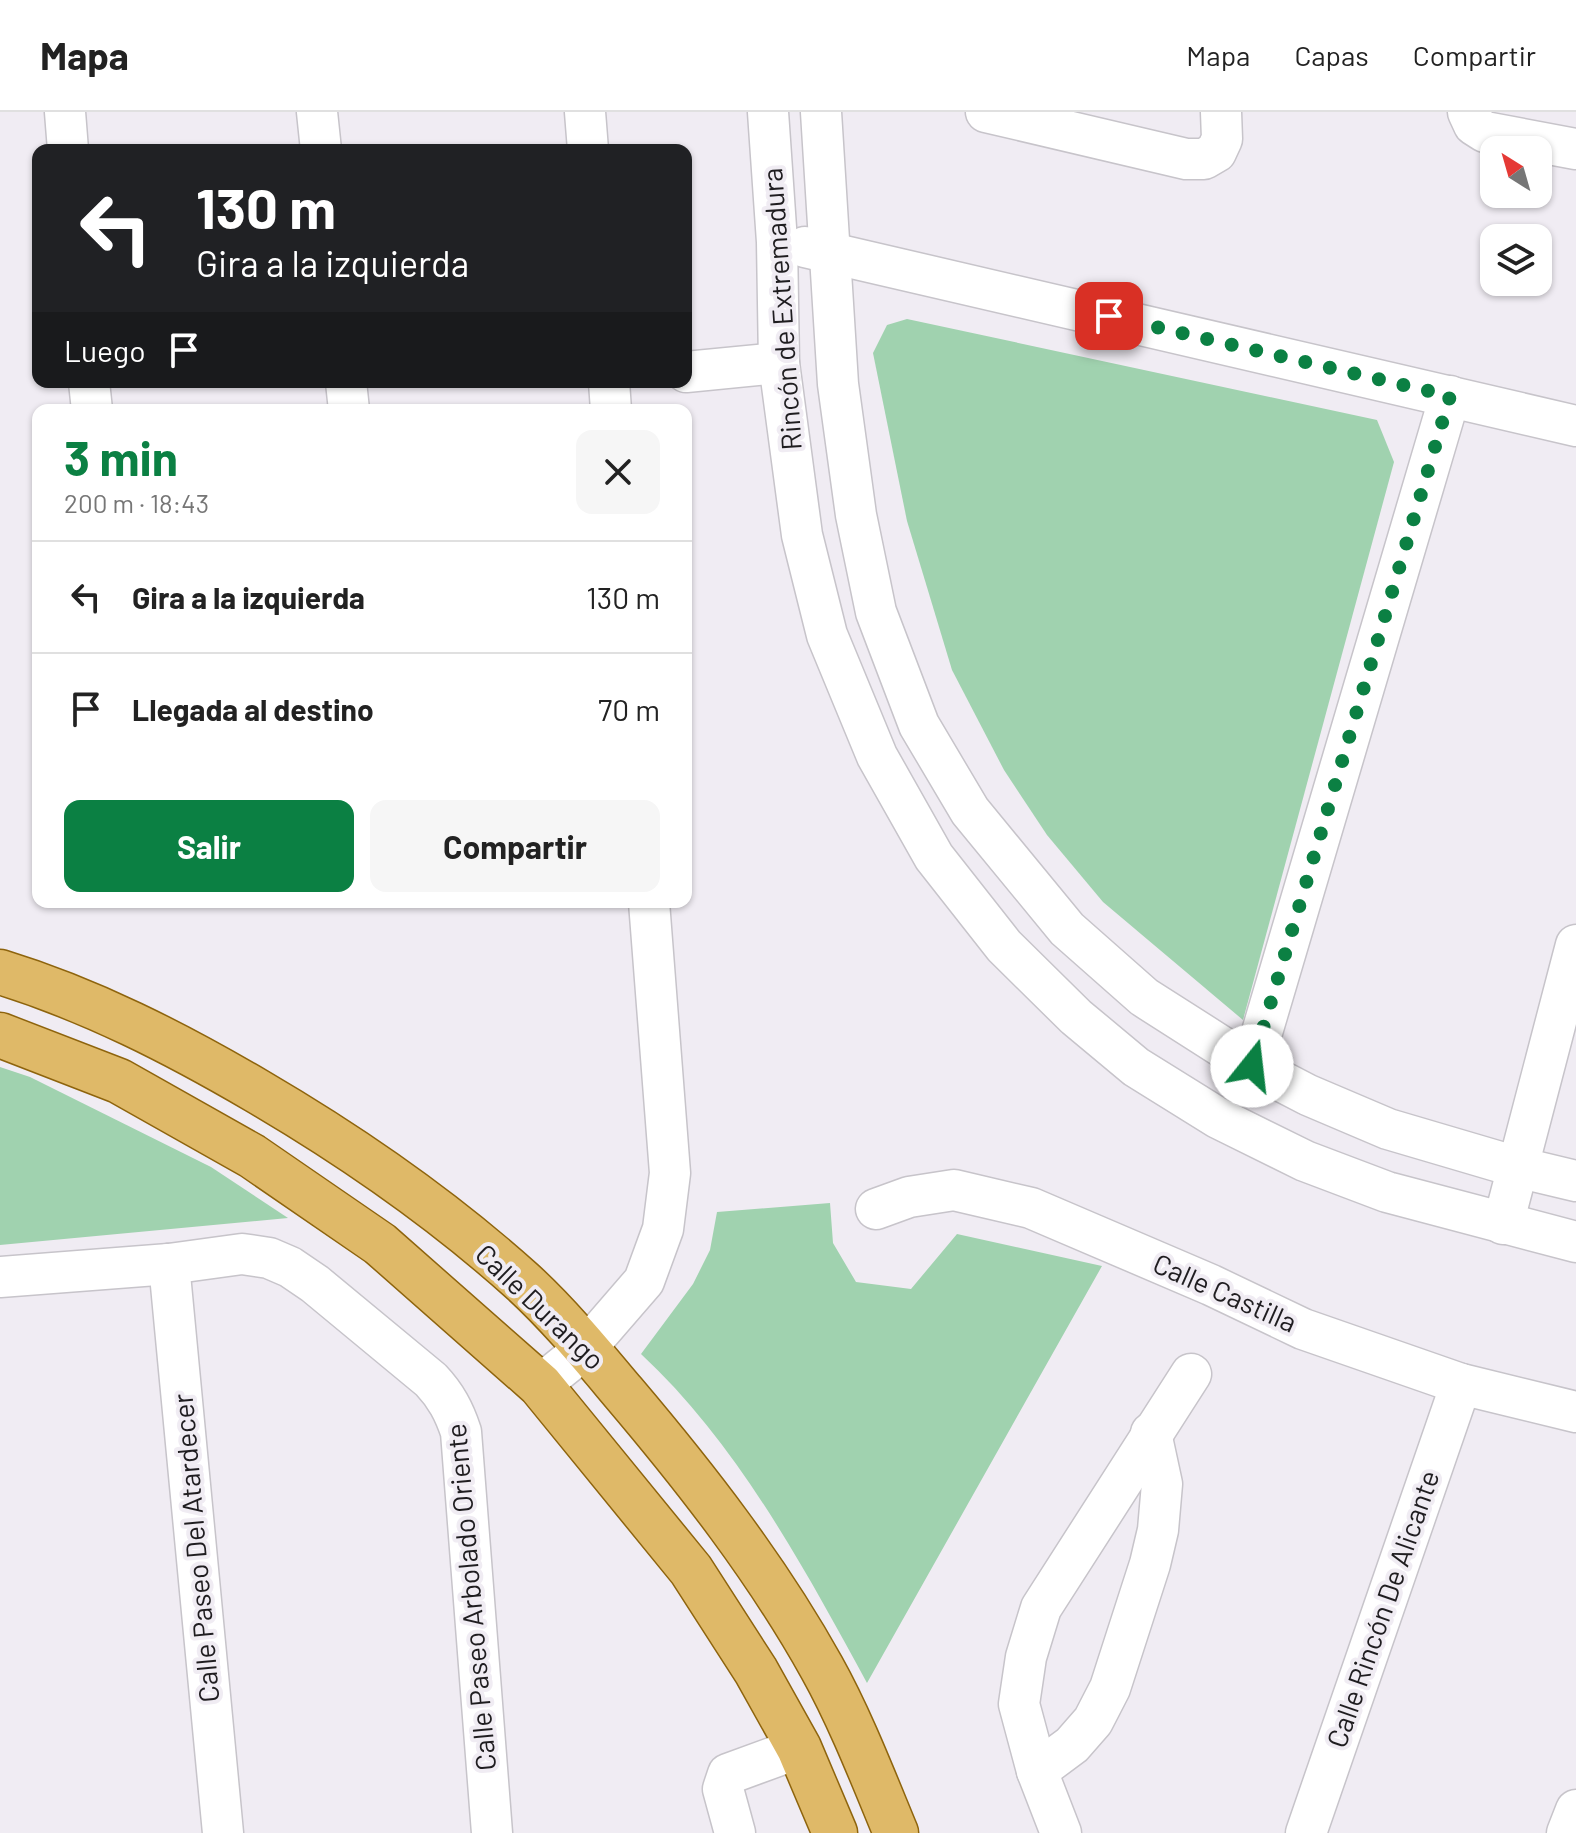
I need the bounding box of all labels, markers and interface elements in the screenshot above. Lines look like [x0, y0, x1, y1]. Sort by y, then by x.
text: Mapa [40, 32, 129, 78]
text: Mapa [1186, 38, 1250, 72]
text: Capas [1294, 38, 1369, 72]
text: Compartir [1413, 38, 1536, 72]
north arrow [1480, 136, 1552, 208]
map controls [1480, 136, 1552, 296]
street label: Rincón de Extremadura [754, 167, 808, 451]
text: 130 m [196, 173, 336, 240]
icon: left [64, 176, 168, 280]
button: layers [1480, 224, 1552, 296]
text: Gira a la izquierda [196, 241, 469, 284]
pin [1075, 282, 1143, 350]
icon: arrive [1087, 294, 1131, 338]
icon: arrive [162, 328, 206, 372]
text: Luego [64, 332, 146, 368]
text: 3 min [64, 428, 178, 486]
button: close [576, 430, 660, 514]
text: 200 m · 18:43 [64, 487, 209, 518]
icon: left [64, 575, 108, 619]
text: Gira a la izquierda [132, 579, 365, 615]
text: 130 m [586, 579, 660, 615]
icon: arrive [64, 687, 108, 731]
text: Llegada al destino [132, 691, 374, 727]
text: 70 m [598, 691, 660, 727]
button: Salir [64, 800, 354, 892]
button: Compartir [370, 800, 660, 892]
position arrow [1210, 1024, 1294, 1108]
street label: Calle Durango [469, 1236, 612, 1376]
street label: Calle Castilla [1148, 1245, 1302, 1339]
street label: Calle Paseo Del Atardecer [165, 1392, 225, 1704]
street label: Calle Paseo Arbolado Oriente [438, 1422, 502, 1772]
street label: Calle Rincón De Alicante [1319, 1466, 1445, 1752]

